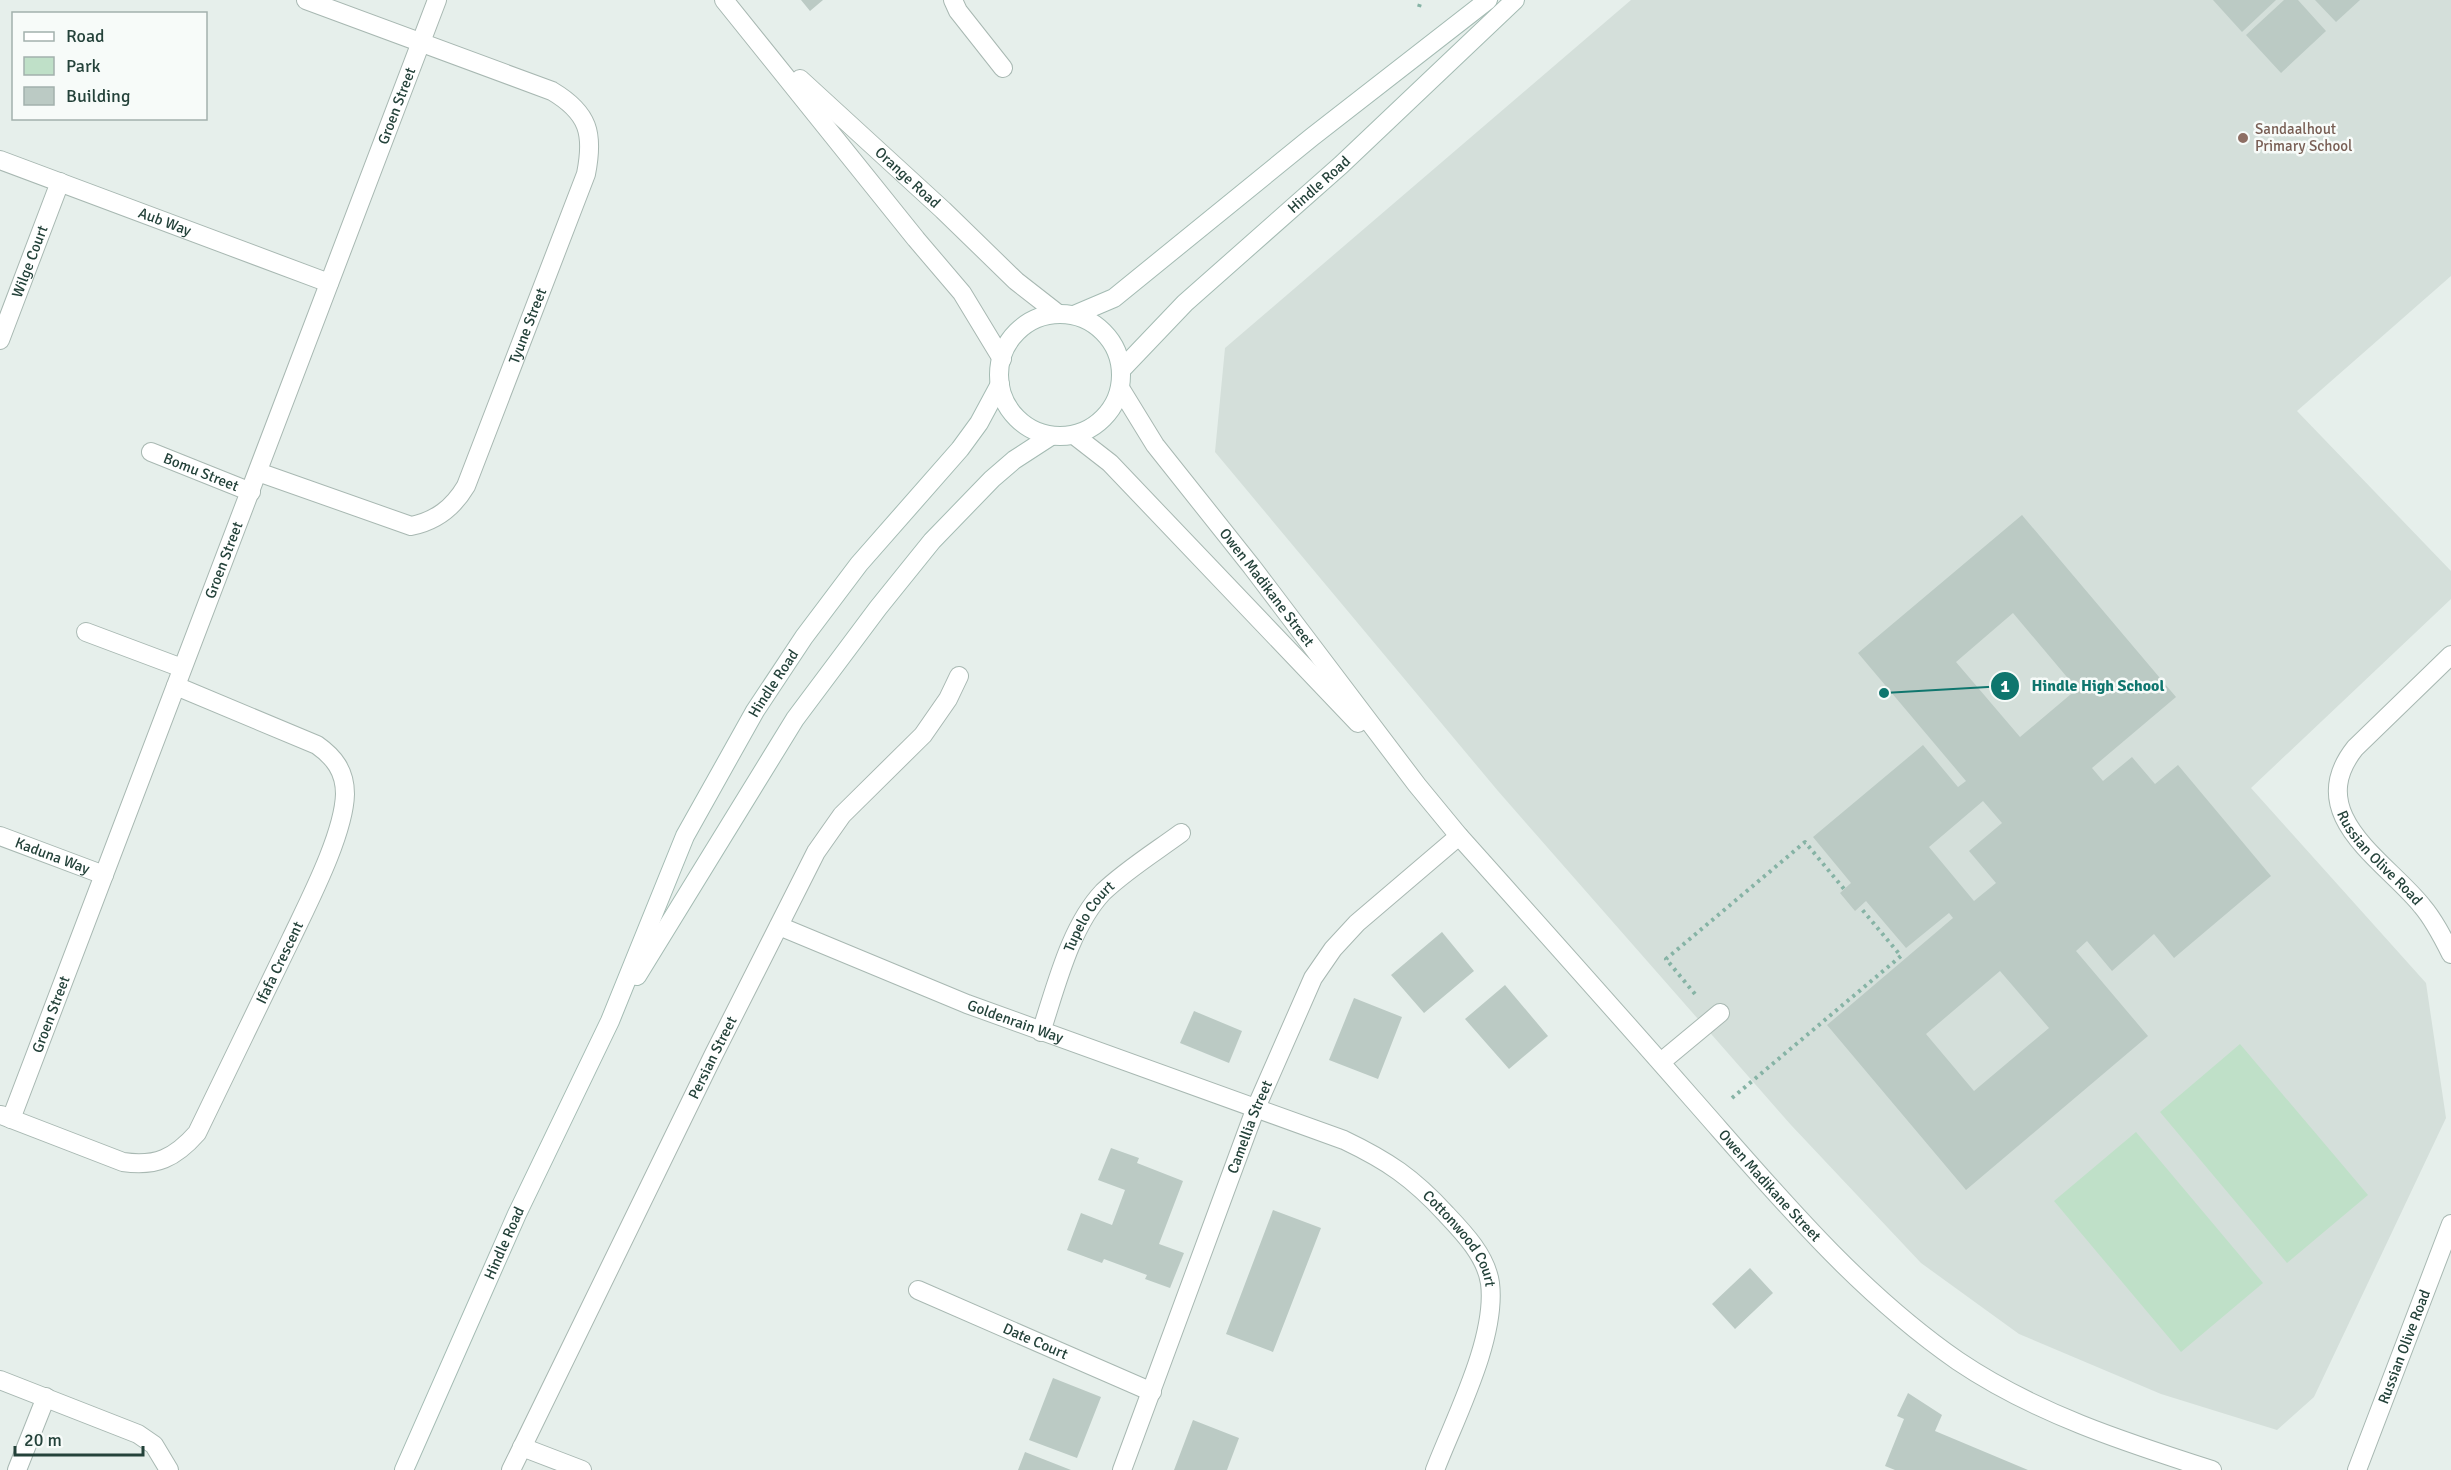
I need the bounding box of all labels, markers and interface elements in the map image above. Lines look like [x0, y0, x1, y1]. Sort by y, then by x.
legend [12, 12, 207, 120]
text: Road [66, 25, 105, 47]
text: Park [66, 55, 101, 77]
street label: Groen Street [374, 65, 419, 147]
text: Building [66, 85, 130, 107]
place label: Sandaalhout Primary School [2255, 120, 2352, 155]
marker: Sandaalhout Primary School [2236, 131, 2250, 145]
street label: Orange Road [871, 143, 944, 212]
street label: Hindle Road [1284, 152, 1354, 217]
street label: Aub Way [136, 204, 194, 240]
street label: Wilge Court [8, 223, 52, 300]
street label: Tyune Street [505, 286, 550, 366]
street label: Bomu Street [161, 449, 241, 495]
street label: Groen Street [201, 519, 247, 601]
street label: Owen Madikane Street [1216, 525, 1318, 650]
street label: Hindle Road [744, 646, 802, 720]
callout: Hindle High School [1990, 669, 2177, 703]
text: 1 [2000, 675, 2010, 697]
text: Hindle High School [2032, 676, 2164, 696]
street label: Russian Olive Road [2333, 808, 2426, 909]
street label: Kaduna Way [13, 833, 92, 878]
street label: Tupelo Court [1060, 877, 1118, 954]
street label: Ifafa Crescent [252, 918, 307, 1007]
street label: Groen Street [28, 973, 74, 1055]
street label: Goldenrain Way [965, 996, 1066, 1047]
street label: Persian Street [684, 1013, 741, 1102]
street label: Camellia Street [1223, 1077, 1276, 1176]
street label: Owen Madikane Street [1715, 1126, 1825, 1245]
street label: Cottonwood Court [1419, 1186, 1499, 1288]
street label: Hindle Road [480, 1204, 528, 1282]
street label: Russian Olive Road [2374, 1287, 2434, 1406]
street label: Date Court [1000, 1319, 1071, 1363]
scale bar [15, 1419, 142, 1457]
text: 20 m [24, 1429, 62, 1451]

